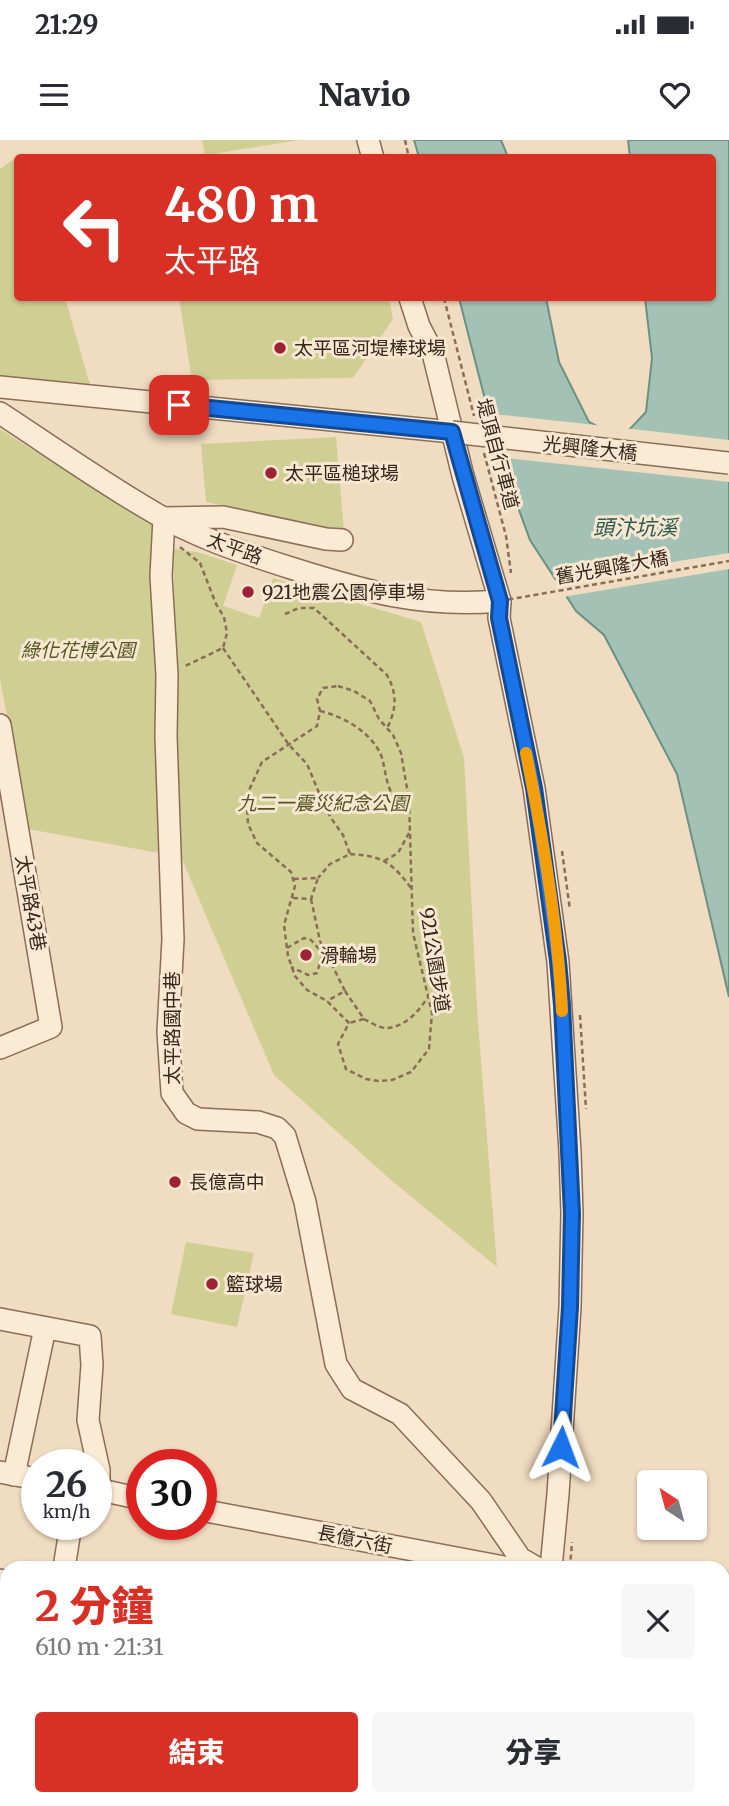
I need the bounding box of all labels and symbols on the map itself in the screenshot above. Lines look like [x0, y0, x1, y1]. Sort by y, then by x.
place label: 太平區河堤棒球場 [294, 336, 446, 360]
marker: 太平區河堤棒球場 [272, 340, 288, 356]
pin [149, 375, 209, 435]
street label: 堤頂自行車道 [472, 396, 524, 512]
street label: 光興隆大橋 [541, 431, 639, 465]
place label: 太平區槌球場 [285, 461, 399, 485]
marker: 太平區槌球場 [263, 465, 279, 481]
water label: 頭汴坑溪 [593, 514, 680, 541]
street label: 太平路 [204, 527, 266, 569]
street label: 舊光興隆大橋 [554, 545, 670, 589]
place label: 921地震公園停車場 [262, 580, 425, 604]
marker: 921地震公園停車場 [240, 584, 256, 600]
park label: 綠化花博公園 [21, 638, 138, 662]
park label: 九二一震災紀念公園 [237, 791, 411, 815]
street label: 太平路43巷 [11, 853, 51, 953]
street label: 921公園步道 [415, 906, 455, 1014]
place label: 滑輪場 [320, 943, 377, 967]
marker: 滑輪場 [298, 947, 314, 963]
street label: 太平路國中巷 [160, 971, 184, 1085]
place label: 長億高中 [189, 1170, 265, 1194]
marker: 長億高中 [167, 1174, 183, 1190]
place label: 籃球場 [226, 1272, 283, 1296]
marker: 籃球場 [204, 1276, 220, 1292]
position arrow [524, 1410, 598, 1484]
speed limit sign: 30 [126, 1449, 217, 1540]
north arrow [637, 1470, 707, 1540]
street label: 長億六街 [315, 1520, 395, 1558]

